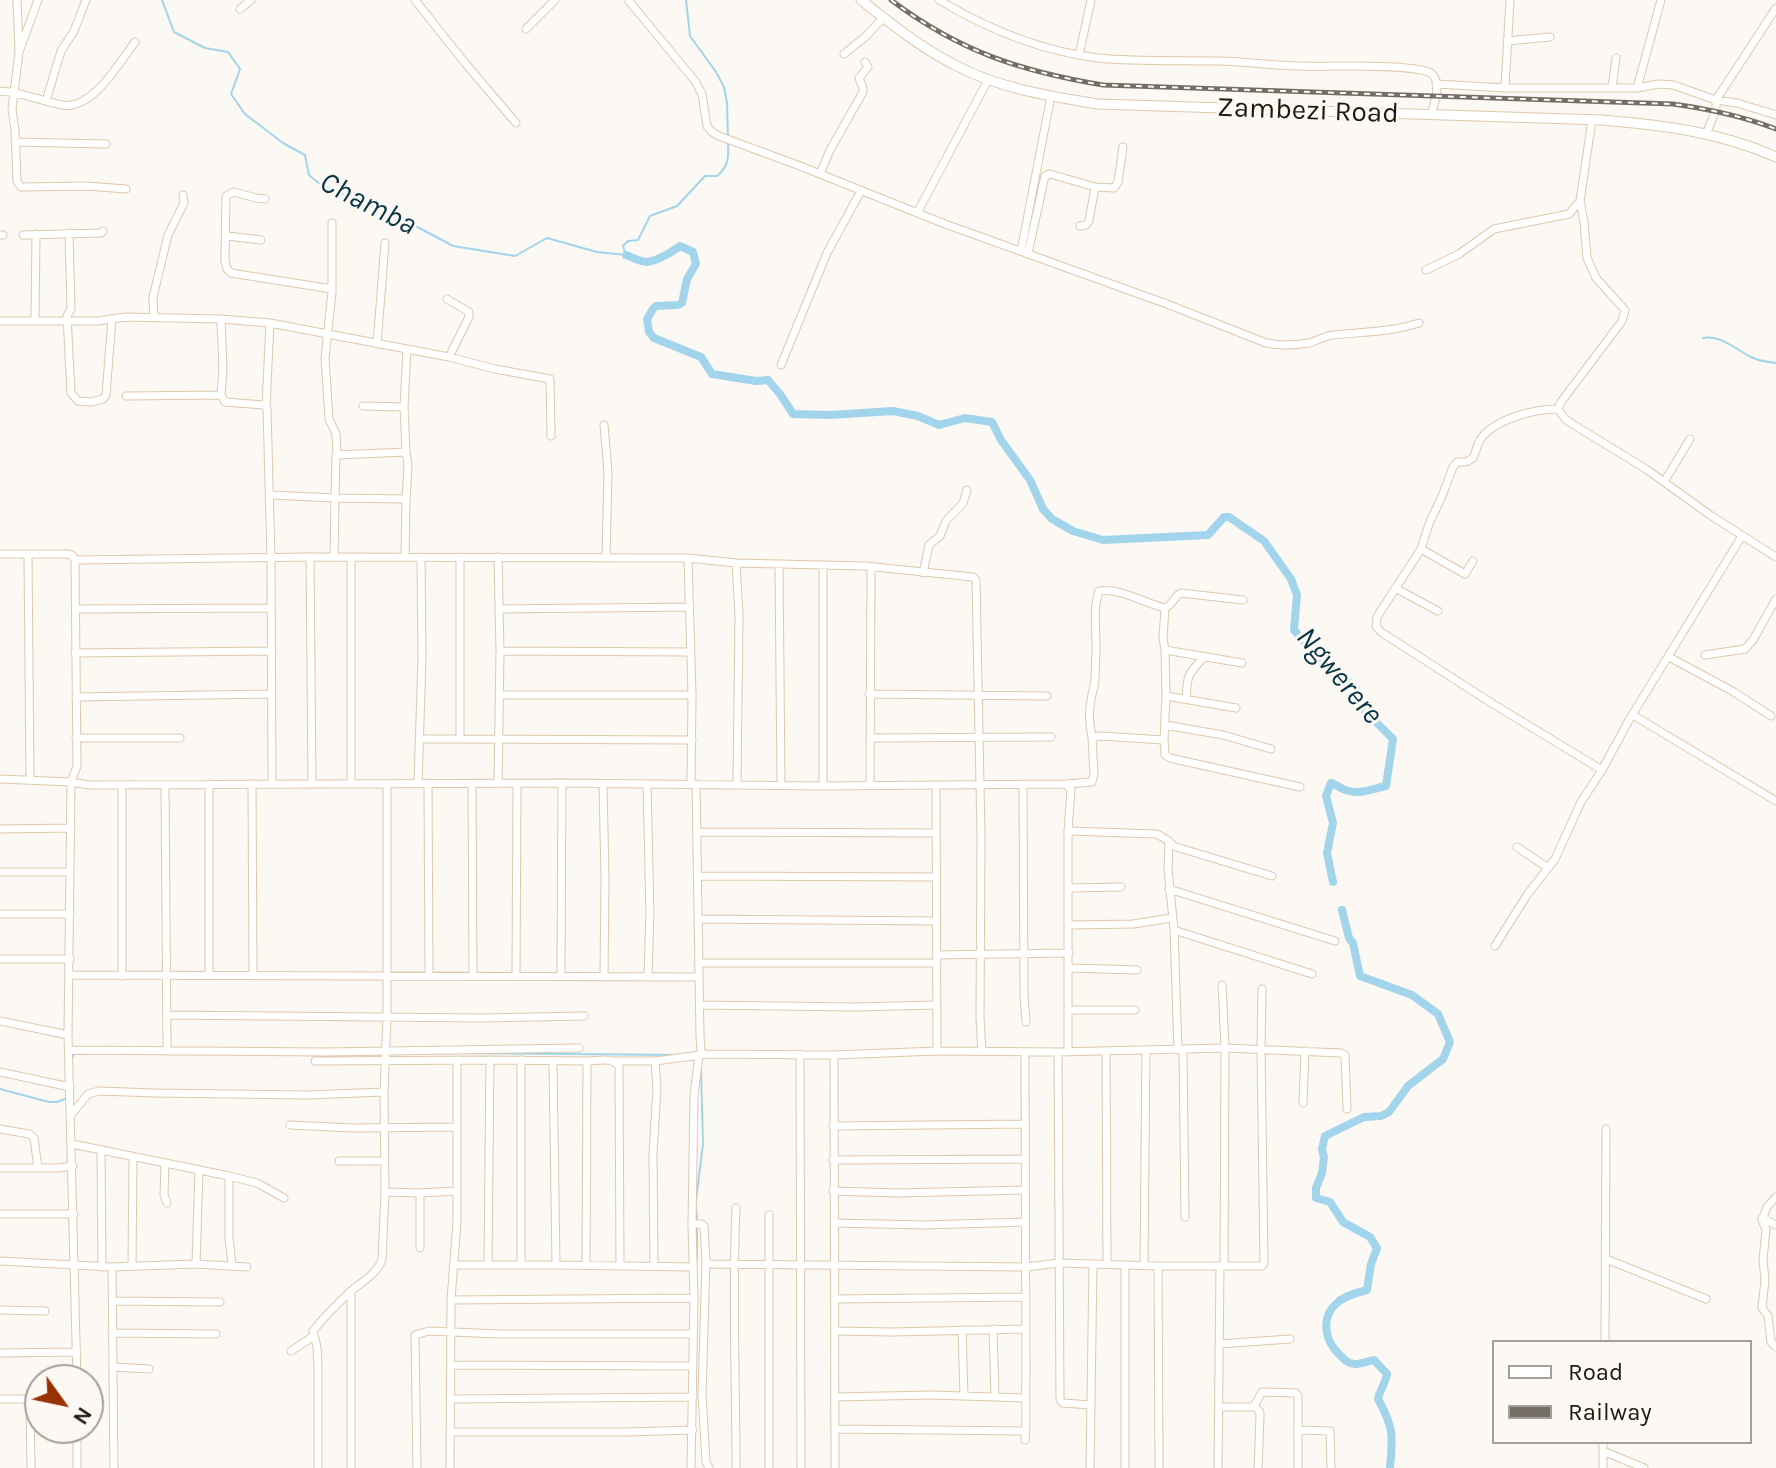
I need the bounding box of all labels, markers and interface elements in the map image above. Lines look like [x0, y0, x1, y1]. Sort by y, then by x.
street label: Zambezi Road [1217, 91, 1399, 131]
water label: Chamba [313, 164, 423, 244]
water label: Ngwerere [1288, 620, 1390, 732]
legend [1492, 1340, 1752, 1444]
text: Road [1568, 1358, 1623, 1386]
north arrow [24, 1364, 104, 1444]
text: Railway [1568, 1398, 1652, 1426]
text: N [67, 1402, 98, 1430]

